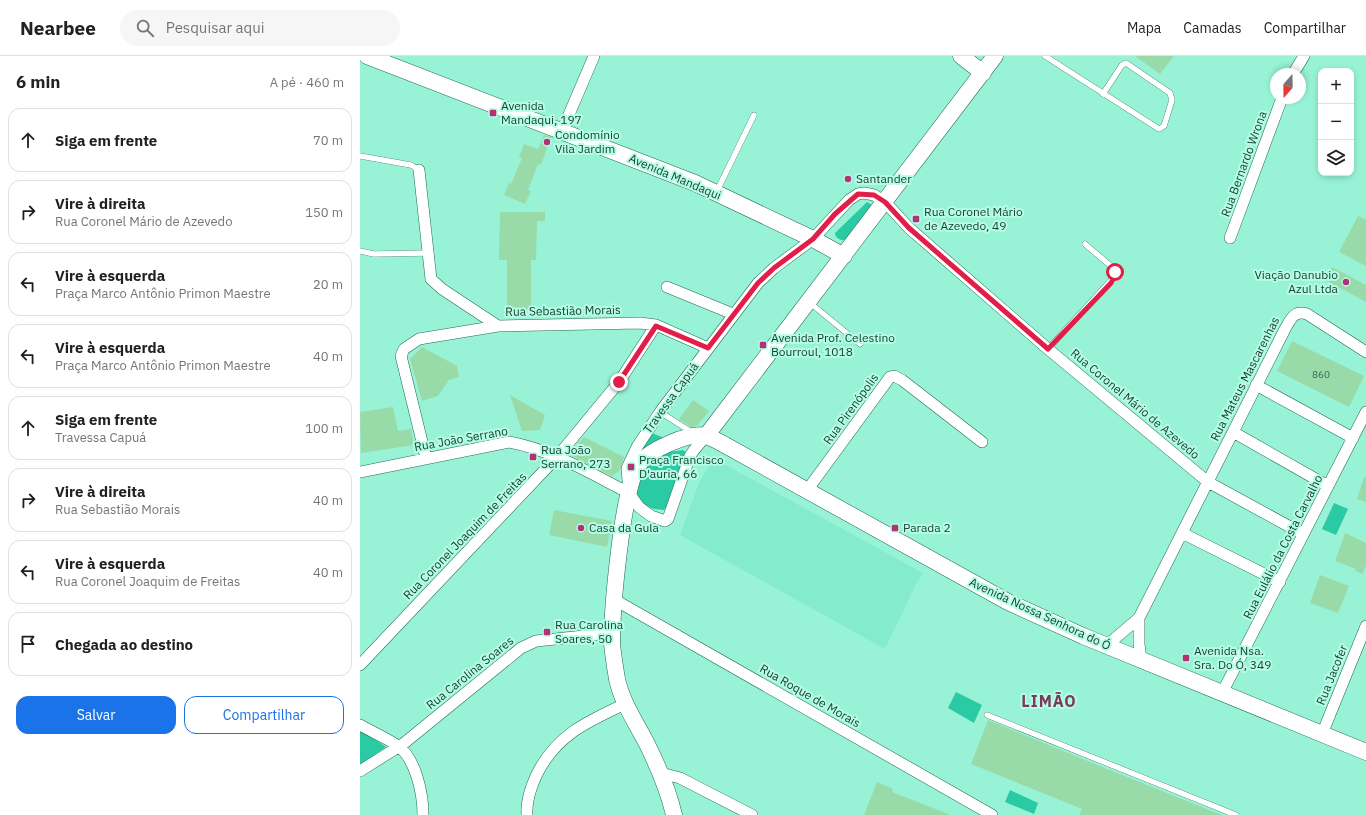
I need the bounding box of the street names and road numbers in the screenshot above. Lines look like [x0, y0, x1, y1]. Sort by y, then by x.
street label: Rua Bernardo Wrona [1217, 108, 1270, 219]
street label: Avenida Mandaqui [627, 150, 724, 203]
street label: Rua Sebastião Morais [505, 302, 621, 319]
street label: Rua Mateus Mascarenhas [1207, 314, 1282, 443]
street label: Rua Coronel Mário de Azevedo [1068, 345, 1203, 462]
street label: Travessa Capuá [640, 359, 702, 436]
street label: Rua Pirenópolis [820, 370, 882, 447]
street label: Rua João Serrano [413, 423, 509, 454]
street label: Rua Coronel Joaquim de Freitas [400, 469, 530, 602]
street label: Rua Eulálio da Costa Carvalho [1240, 472, 1326, 621]
street label: Avenida Nossa Senhora do Ó [967, 574, 1113, 653]
street label: Rua Carolina Soares [423, 633, 516, 712]
street label: Rua Jacofer [1313, 642, 1351, 707]
street label: Rua Roque de Morais [757, 661, 863, 731]

